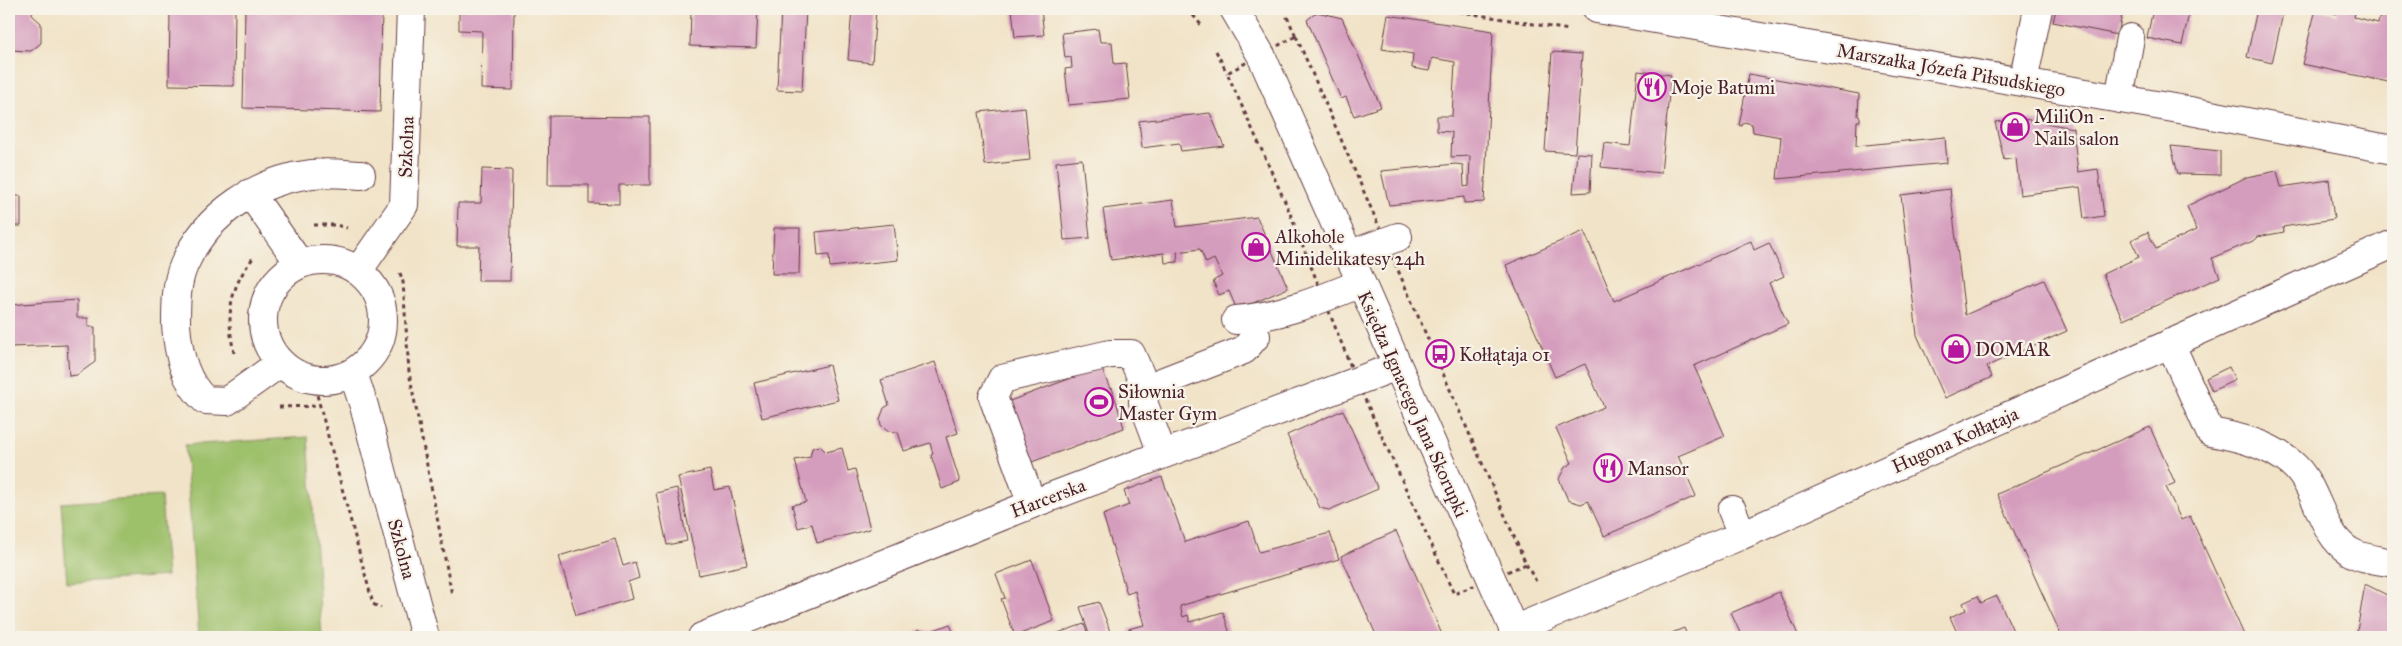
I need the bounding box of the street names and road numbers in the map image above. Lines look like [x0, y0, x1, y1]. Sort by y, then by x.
street label: Marszałka Józefa Piłsudskiego [1835, 39, 2067, 102]
street label: Szkolna [393, 115, 419, 178]
street label: Księdza Ignacego Jana Skorupki [1352, 287, 1473, 521]
street label: Hugona Kołłątaja [1888, 401, 2023, 479]
street label: Harcerska [1007, 473, 1090, 523]
street label: Szkolna [383, 516, 421, 583]

